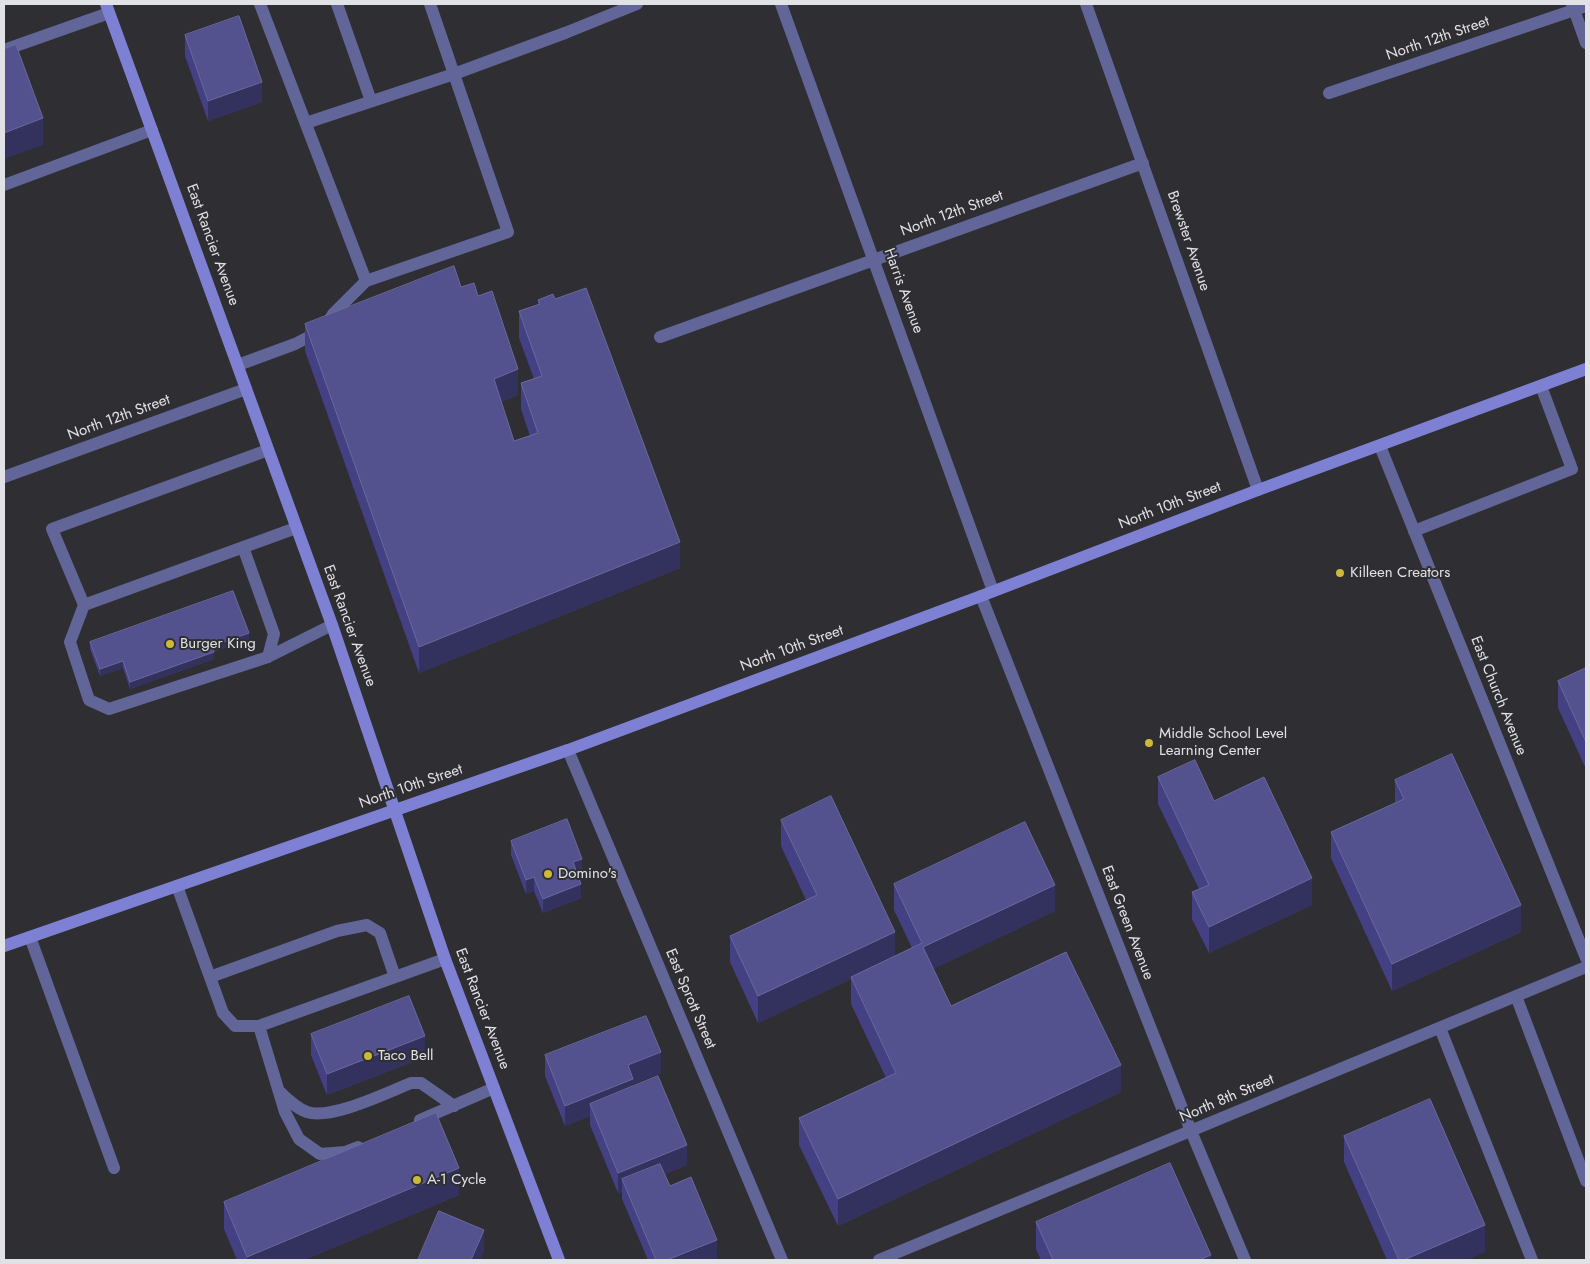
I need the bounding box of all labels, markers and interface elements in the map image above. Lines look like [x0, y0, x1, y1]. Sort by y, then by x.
street label: North 12th Street [1384, 13, 1492, 65]
street label: East Rancier Avenue [182, 182, 242, 308]
street label: North 12th Street [898, 187, 1006, 241]
street label: Brewster Avenue [1162, 189, 1214, 293]
street label: Harris Avenue [879, 246, 927, 336]
street label: North 12th Street [65, 391, 173, 445]
street label: North 10th Street [1116, 478, 1224, 534]
street label: East Rancier Avenue [319, 563, 379, 689]
place label: Killeen Creators [1350, 564, 1450, 582]
marker: Killeen Creators [1334, 567, 1346, 579]
street label: North 10th Street [738, 622, 846, 676]
street label: East Church Avenue [1466, 634, 1530, 758]
place label: Burger King [180, 635, 256, 653]
marker: Burger King [164, 638, 176, 650]
place label: Middle School Level Learning Center [1159, 725, 1287, 760]
marker: Middle School Level Learning Center [1143, 737, 1155, 749]
street label: North 10th Street [357, 761, 465, 813]
street label: East Green Avenue [1097, 863, 1157, 983]
place label: Domino's [558, 865, 616, 883]
marker: Domino's [542, 868, 554, 880]
street label: East Rancier Avenue [451, 946, 513, 1072]
street label: East Sprott Street [661, 946, 719, 1052]
place label: Taco Bell [378, 1047, 434, 1065]
marker: Taco Bell [362, 1050, 374, 1062]
street label: North 8th Street [1177, 1071, 1277, 1127]
place label: A-1 Cycle [427, 1171, 486, 1189]
marker: A-1 Cycle [411, 1174, 423, 1186]

